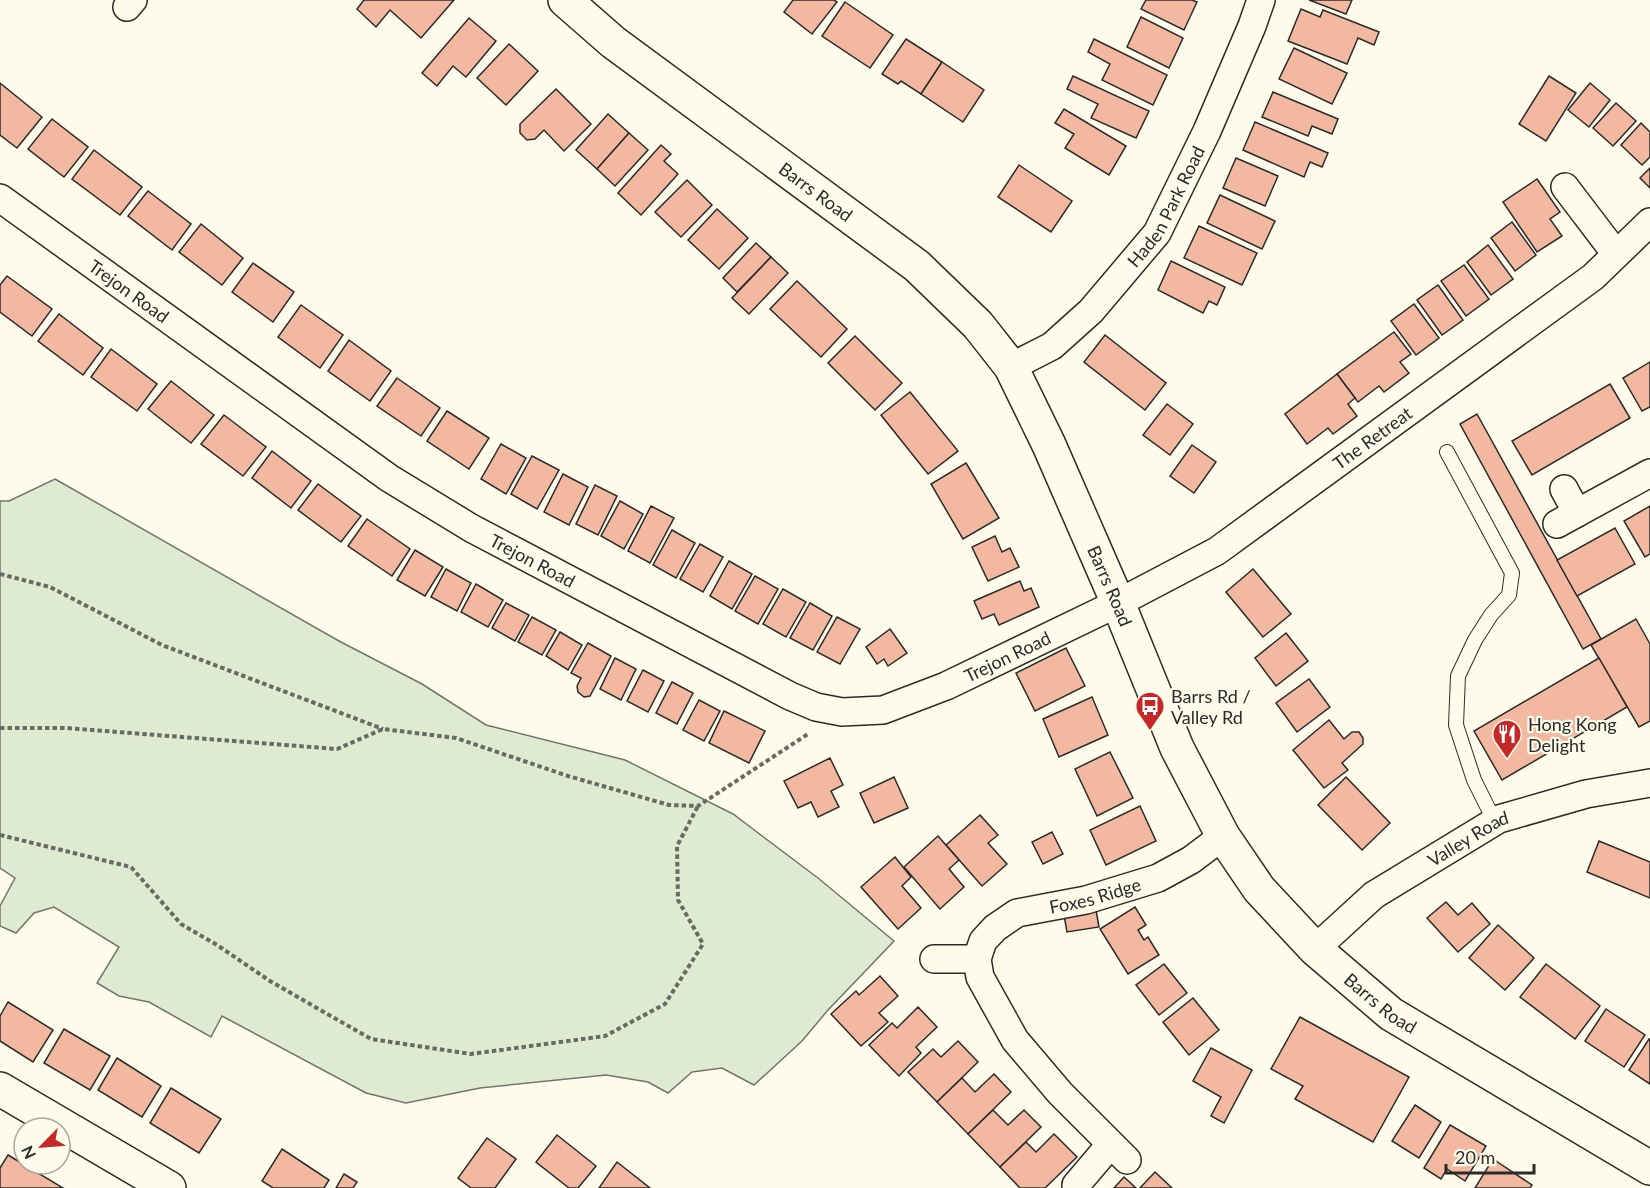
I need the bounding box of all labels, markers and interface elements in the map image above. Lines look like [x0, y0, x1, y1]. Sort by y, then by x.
street label: Haden Park Road [1122, 142, 1209, 271]
street label: Barrs Road [775, 157, 857, 226]
street label: Trejon Road [85, 255, 173, 327]
street label: The Retreat [1329, 401, 1416, 474]
street label: Trejon Road [486, 529, 579, 592]
street label: Barrs Road [1083, 542, 1137, 629]
street label: Trejon Road [960, 626, 1054, 687]
place label: Barrs Rd / Valley Rd [1171, 685, 1251, 728]
bus stop icon: Barrs Rd / Valley Rd [1134, 690, 1166, 732]
place label: Hong Kong Delight [1528, 713, 1617, 756]
restaurant icon: Hong Kong Delight [1491, 718, 1523, 760]
street label: Valley Road [1423, 806, 1511, 871]
street label: Foxes Ridge [1047, 873, 1144, 918]
street label: Barrs Road [1340, 968, 1421, 1038]
north arrow [12, 1116, 72, 1176]
scale bar [1446, 1137, 1534, 1175]
text: N [17, 1143, 39, 1162]
text: 20 m [1455, 1146, 1495, 1168]

